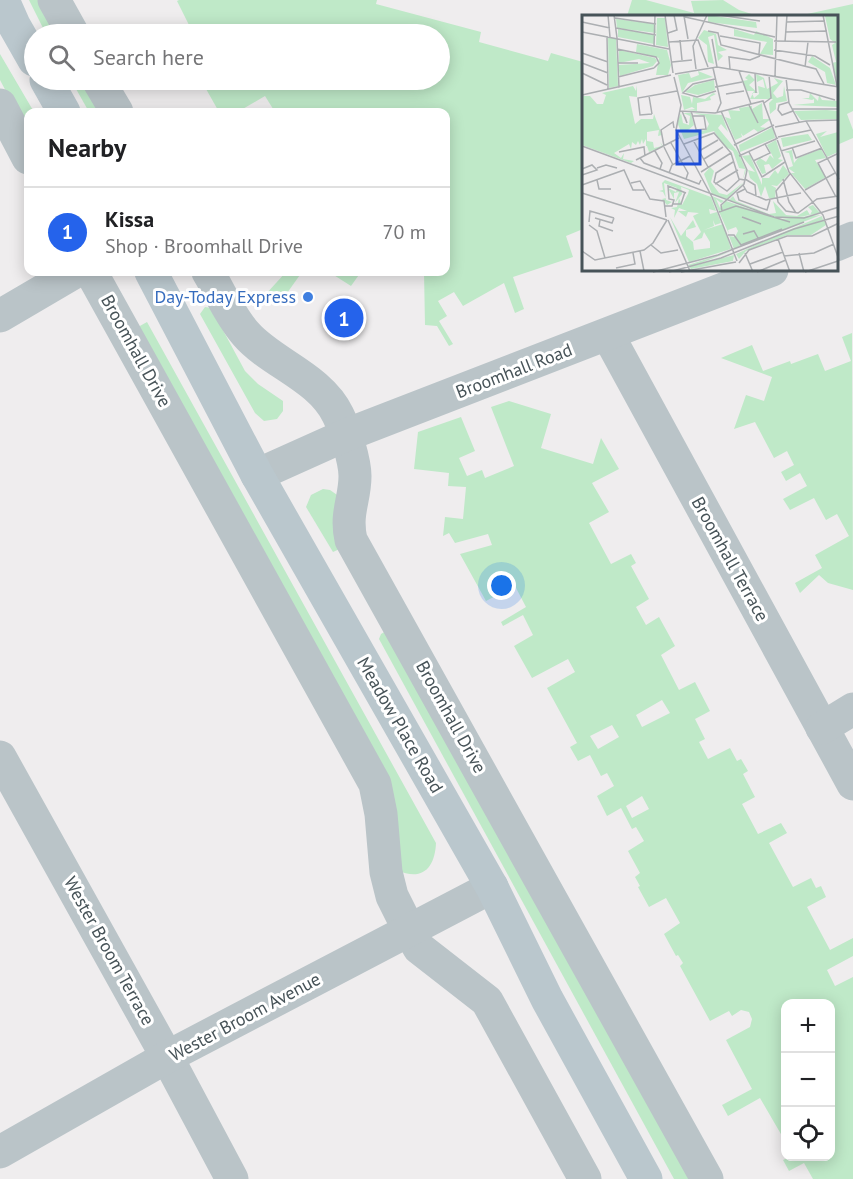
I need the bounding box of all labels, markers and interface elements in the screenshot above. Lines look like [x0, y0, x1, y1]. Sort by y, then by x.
inset map [582, 15, 838, 272]
search box [24, 24, 450, 90]
icon: search [45, 41, 78, 74]
text: Search here [93, 43, 204, 71]
text: Nearby [48, 131, 126, 164]
text: Kissa [105, 205, 154, 233]
text: 1 [62, 219, 73, 245]
text: 70 m [383, 219, 426, 245]
text: Shop · Broomhall Drive [105, 233, 303, 259]
place label: Day-Today Express [154, 285, 296, 308]
marker: Day-Today Express [301, 290, 315, 304]
street label: Broomhall Drive [96, 291, 177, 411]
pin: 1 [324, 296, 364, 340]
street label: Broomhall Road [452, 338, 575, 403]
street label: Broomhall Terrace [687, 492, 774, 625]
your location [487, 571, 516, 600]
street label: Meadow Place Road [352, 653, 449, 797]
street label: Broomhall Drive [411, 657, 492, 777]
street label: Wester Broom Terrace [59, 872, 160, 1029]
street label: Wester Broom Avenue [165, 967, 324, 1066]
map controls [781, 999, 835, 1161]
button: + [781, 999, 835, 1053]
button: − [781, 1053, 835, 1107]
button: locate [781, 1107, 835, 1161]

